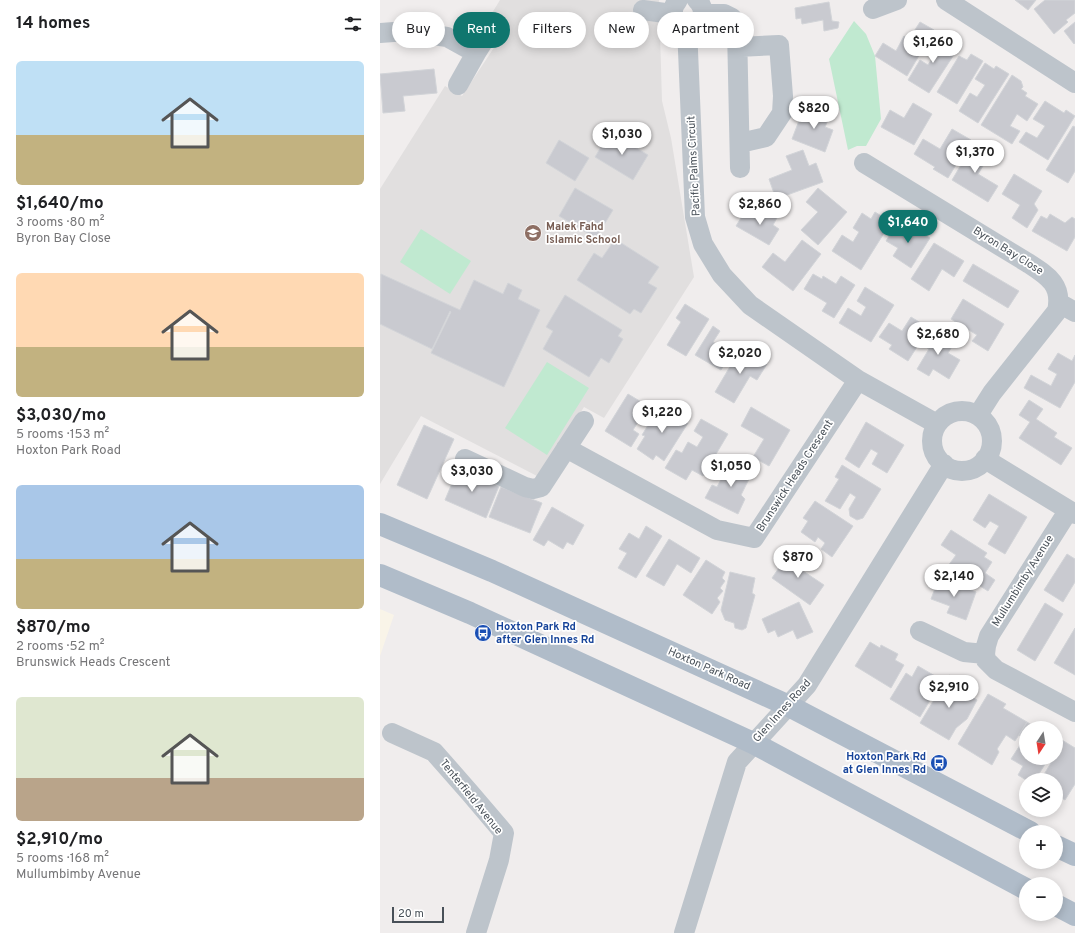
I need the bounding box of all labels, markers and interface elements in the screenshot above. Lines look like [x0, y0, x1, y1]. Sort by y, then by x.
chip: Buy [392, 12, 445, 48]
chip: Rent [453, 12, 510, 48]
chip: Filters [518, 12, 586, 48]
chip: New [594, 12, 649, 48]
chip: Apartment [657, 12, 754, 48]
text: 14 homes [16, 13, 90, 35]
icon: filters [342, 13, 364, 35]
pin: $1,260 [900, 30, 966, 64]
text: $1,260 [913, 35, 953, 51]
icon: home [154, 87, 226, 159]
pin: $820 [790, 96, 838, 130]
text: $820 [798, 101, 830, 117]
street label: Pacific Palms Circuit [684, 116, 704, 216]
pin: $1,030 [589, 122, 655, 156]
text: $1,030 [601, 127, 643, 143]
pin: $1,370 [942, 140, 1008, 174]
text: $1,370 [955, 145, 995, 161]
pin: $2,860 [727, 192, 793, 226]
text: $1,640/mo [16, 193, 104, 215]
text: $2,860 [738, 197, 782, 213]
pin: $1,640 [875, 210, 941, 244]
text: 3 rooms · 80 m² [16, 215, 104, 231]
text: $1,640 [887, 215, 929, 231]
place label: Malek Fahd Islamic School [546, 220, 620, 247]
school or university icon: Malek Fahd Islamic School [523, 223, 543, 243]
street label: Byron Bay Close [970, 224, 1046, 278]
text: Byron Bay Close [16, 231, 111, 247]
icon: home [154, 299, 226, 371]
pin: $2,680 [905, 322, 971, 356]
text: $2,680 [916, 327, 960, 343]
pin: $2,020 [707, 341, 773, 375]
text: $2,020 [718, 346, 762, 362]
pin: $1,220 [629, 400, 695, 434]
text: $3,030/mo [16, 405, 106, 427]
text: $1,220 [642, 405, 682, 421]
street label: Brunswick Heads Crescent [754, 417, 836, 535]
text: 5 rooms · 153 m² [16, 427, 109, 443]
text: Hoxton Park Road [16, 443, 121, 459]
pin: $1,050 [698, 454, 764, 488]
pin: $3,030 [439, 459, 505, 493]
text: $1,050 [710, 459, 752, 475]
text: $3,030 [450, 464, 494, 480]
icon: home [154, 511, 226, 583]
street label: Mullumbimby Avenue [989, 532, 1057, 629]
pin: $870 [774, 545, 822, 579]
text: $870 [782, 550, 814, 566]
pin: $2,140 [921, 564, 987, 598]
text: $2,140 [933, 569, 975, 585]
text: $870/mo [16, 617, 90, 639]
place label: Hoxton Park Rd after Glen Innes Rd [496, 620, 594, 647]
bus stop icon: Hoxton Park Rd after Glen Innes Rd [473, 623, 493, 643]
text: 2 rooms · 52 m² [16, 639, 104, 655]
street label: Hoxton Park Road [666, 645, 752, 693]
text: Brunswick Heads Crescent [16, 655, 171, 671]
pin: $2,910 [916, 675, 982, 709]
street label: Glen Innes Road [750, 677, 814, 745]
text: $2,910 [929, 680, 969, 696]
north arrow [1019, 721, 1063, 765]
map controls [1019, 721, 1063, 921]
icon: home [154, 723, 226, 795]
place label: Hoxton Park Rd at Glen Innes Rd [843, 750, 926, 777]
bus stop icon: Hoxton Park Rd at Glen Innes Rd [929, 753, 949, 773]
street label: Tenterfield Avenue [437, 757, 506, 837]
button: layers [1019, 773, 1063, 817]
button: + [1019, 825, 1063, 869]
text: $2,910/mo [16, 829, 103, 851]
text: 5 rooms · 168 m² [16, 851, 109, 867]
text: Mullumbimby Avenue [16, 867, 141, 883]
button: − [1019, 877, 1063, 921]
scale bar [392, 905, 444, 924]
text: 20 m [398, 907, 424, 921]

